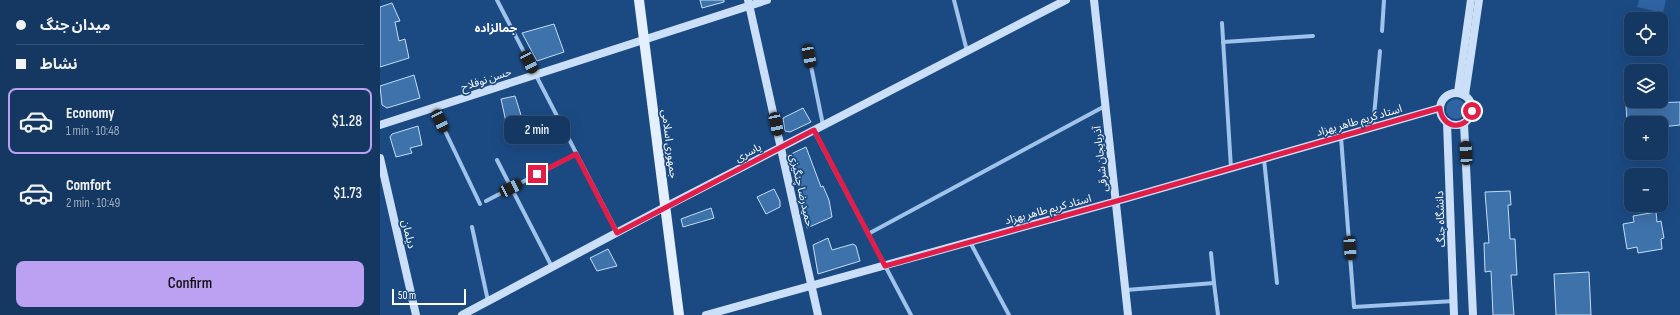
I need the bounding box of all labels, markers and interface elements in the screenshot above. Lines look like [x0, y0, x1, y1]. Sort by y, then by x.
map controls [1624, 12, 1668, 212]
button: locate [1624, 12, 1668, 56]
text: میدان جنگ [40, 16, 110, 35]
district label: جمالزاده [475, 21, 518, 36]
car [801, 43, 817, 69]
car [518, 49, 540, 75]
text: نشاط [40, 55, 77, 74]
button: layers [1624, 64, 1668, 108]
street label: حسن نوفلاح [459, 65, 514, 95]
street label: استاد کریم طاهر بهزاد [1315, 102, 1404, 141]
route start [1463, 102, 1481, 120]
icon: car [18, 103, 54, 139]
text: Economy [66, 104, 115, 123]
car [429, 108, 451, 134]
street label: جمهوری اسلامی [659, 109, 680, 180]
car [768, 111, 784, 137]
text: $1.28 [332, 112, 362, 131]
callout: 2 min [504, 116, 570, 144]
button: + [1624, 116, 1668, 160]
text: 2 min [525, 122, 549, 138]
text: 1 min · 10:48 [66, 123, 119, 139]
street label: آذربایجان شرقی [1090, 125, 1110, 193]
street label: یاسری [733, 140, 764, 165]
car [1459, 141, 1473, 165]
street label: حمیدرضا چنگیزی [786, 153, 816, 228]
route end [528, 165, 546, 183]
button: − [1624, 168, 1668, 212]
icon: car [18, 175, 54, 211]
text: Comfort [66, 176, 111, 195]
car [498, 177, 524, 199]
text: $1.73 [333, 184, 362, 203]
street label: دانشگاه جنگ [1433, 191, 1448, 247]
street label: استاد کریم طاهر بهزاد [1004, 192, 1093, 229]
text: 2 min · 10:49 [66, 195, 120, 211]
street label: دیلمان [399, 219, 418, 250]
car [1343, 236, 1357, 260]
button: Confirm [16, 261, 364, 307]
scale bar [392, 287, 466, 306]
text: 50 m [398, 289, 416, 302]

